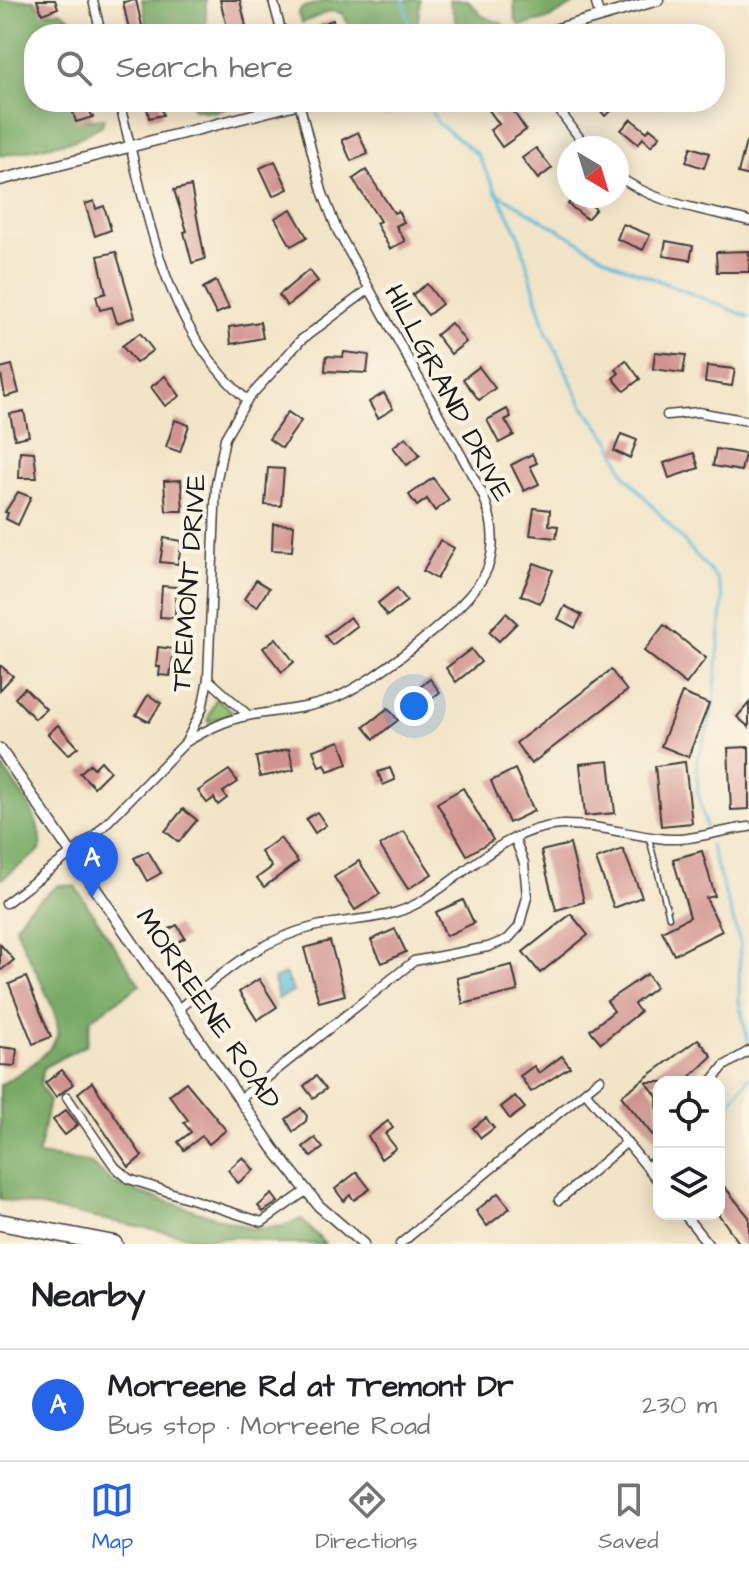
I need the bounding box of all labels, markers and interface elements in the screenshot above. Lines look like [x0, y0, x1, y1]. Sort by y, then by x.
search box [24, 24, 725, 112]
icon: search [52, 46, 96, 90]
text: Search here [116, 47, 293, 89]
north arrow [557, 136, 629, 208]
street label: HILLGRAND DRIVE [374, 278, 522, 509]
street label: TREMONT DRIVE [162, 472, 216, 693]
your location [394, 686, 434, 726]
pin: A [66, 832, 118, 898]
street label: MORREENE ROAD [126, 901, 290, 1117]
map controls [653, 1076, 725, 1220]
button: locate [653, 1076, 725, 1148]
button: layers [653, 1148, 725, 1220]
text: Nearby [32, 1272, 146, 1320]
text: Morreene Rd at Tremont Dr [108, 1366, 514, 1408]
text: A [50, 1387, 66, 1423]
text: 230 m [642, 1387, 717, 1423]
text: Bus stop · Morreene Road [108, 1408, 430, 1444]
tab: Map [90, 1478, 134, 1557]
tab: Directions [315, 1478, 418, 1557]
tab: Saved [599, 1478, 659, 1557]

